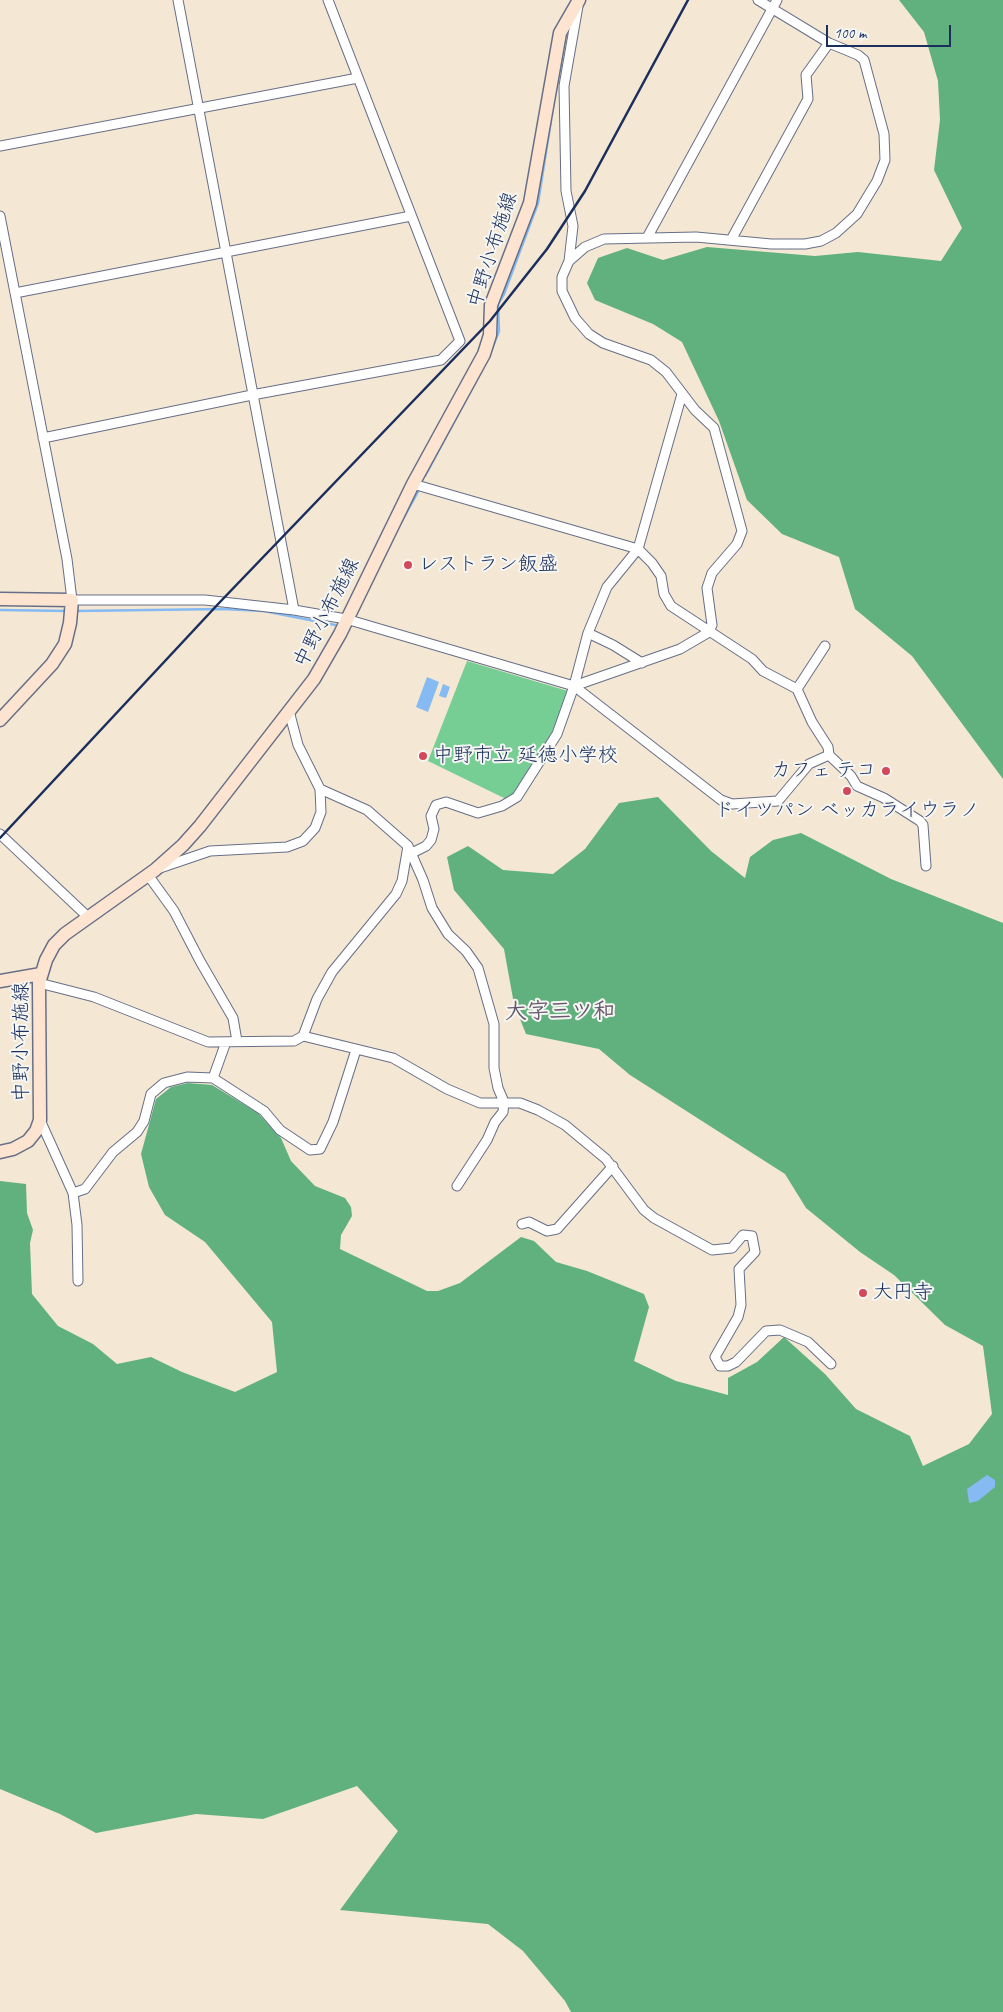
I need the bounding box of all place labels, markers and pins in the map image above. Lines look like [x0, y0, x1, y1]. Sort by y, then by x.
place label: レストラン飯盛 [418, 553, 558, 577]
marker: レストラン飯盛 [402, 559, 414, 571]
place label: 中野市立 延徳小学校 [433, 744, 618, 768]
marker: 中野市立 延徳小学校 [417, 750, 429, 762]
place label: カフェ テコ [771, 759, 876, 783]
marker: カフェ テコ [880, 765, 892, 777]
marker: ドイツパン ベッカライウラノ [841, 785, 853, 797]
place label: ドイツパン ベッカライウラノ [715, 799, 979, 823]
place label: 大円寺 [873, 1281, 933, 1305]
marker: 大円寺 [857, 1287, 869, 1299]

